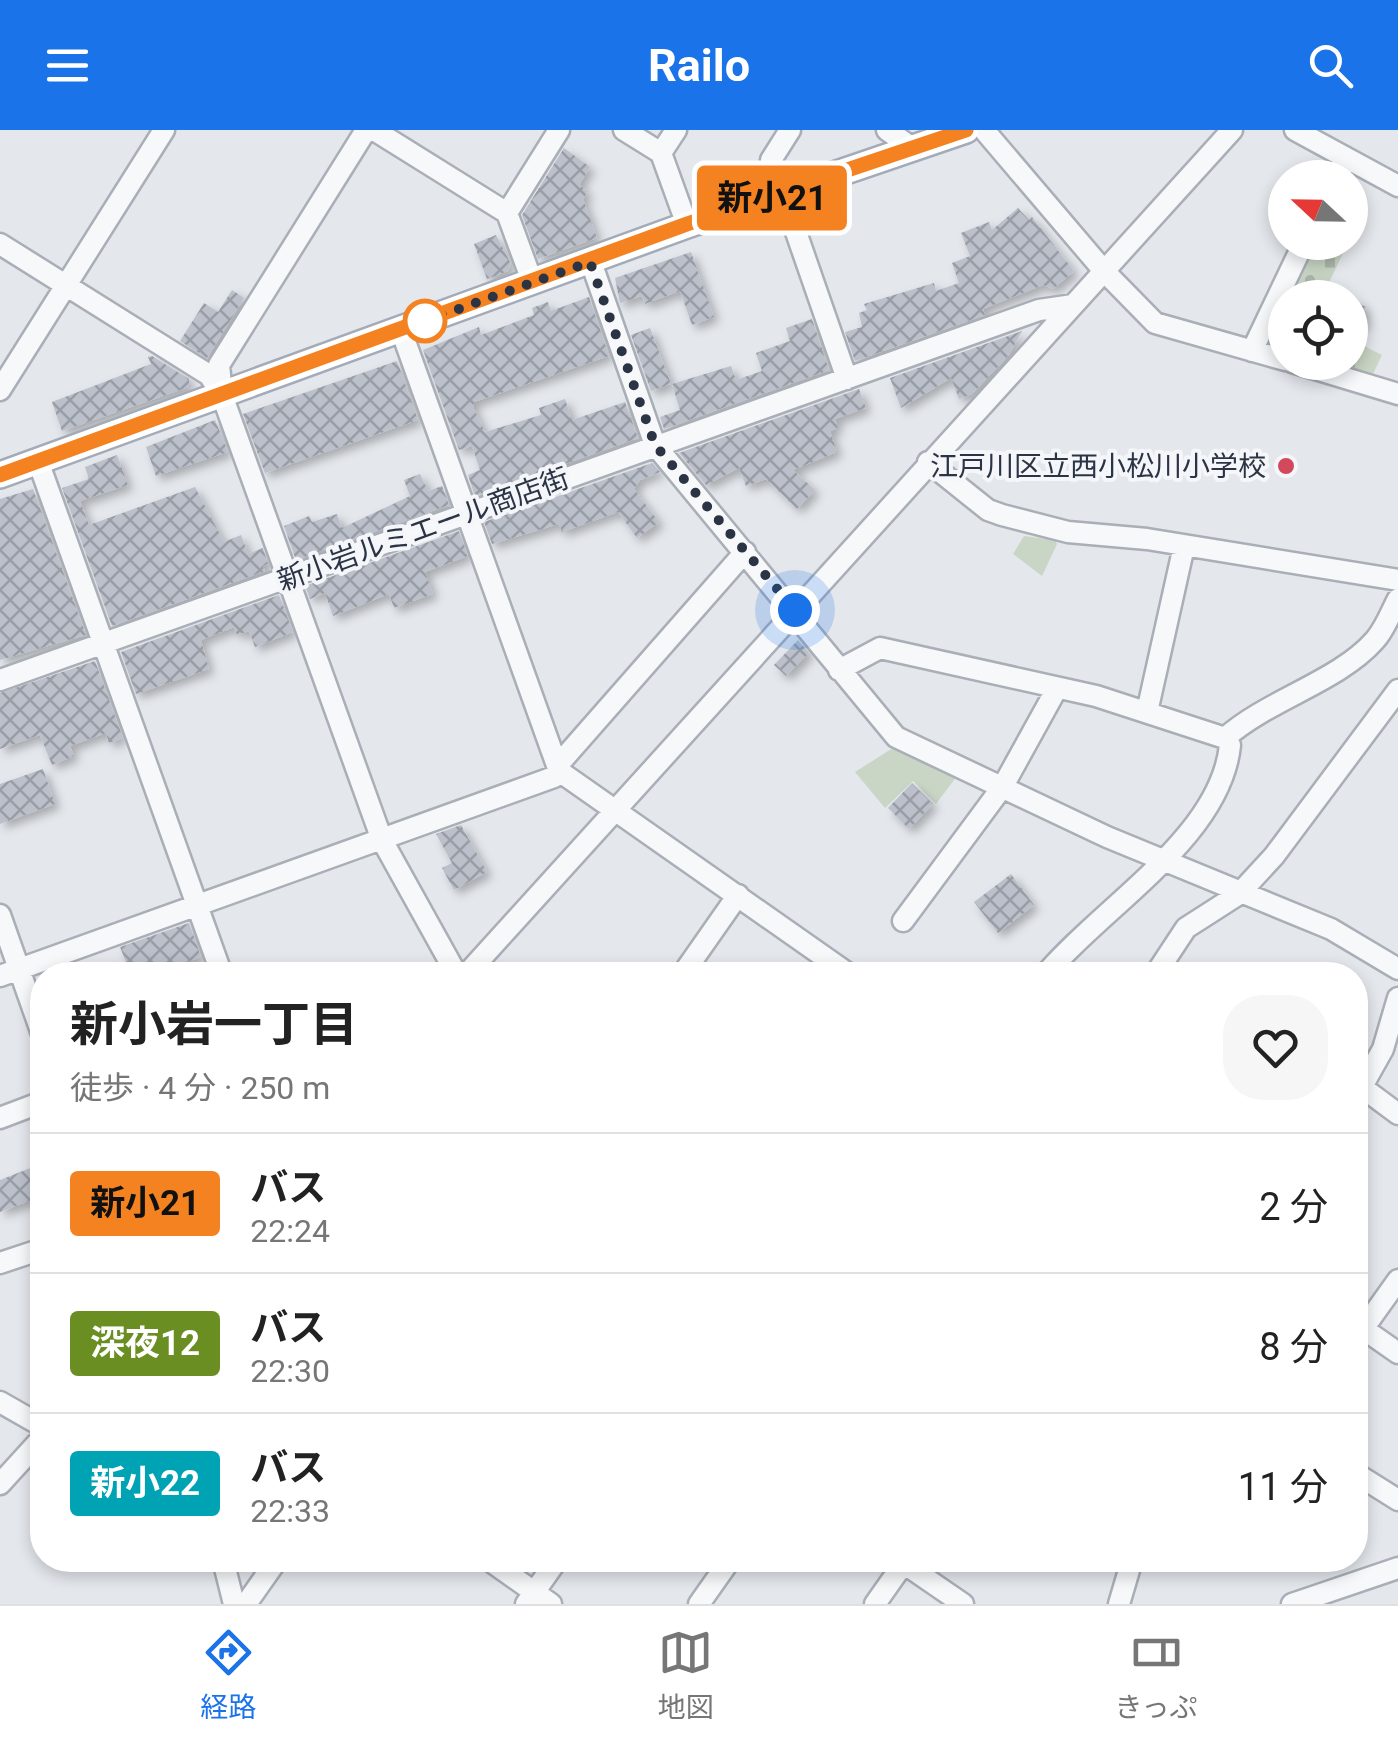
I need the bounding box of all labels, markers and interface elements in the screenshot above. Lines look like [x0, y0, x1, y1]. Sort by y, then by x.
icon: menu [40, 38, 95, 93]
icon: search [1303, 38, 1358, 93]
text: Railo [648, 39, 750, 92]
north arrow [1268, 160, 1368, 260]
map controls [1268, 160, 1368, 380]
line badge: 新小21 [702, 166, 842, 230]
text: 新小21 [717, 178, 827, 219]
button: locate [1268, 280, 1368, 380]
unlabelled marker [404, 300, 446, 342]
place label: 江戸川区立西小松川小学校 [930, 450, 1266, 483]
marker: 江戸川区立西小松川小学校 [1275, 455, 1297, 477]
street label: 新小岩ルミエール商店街 [273, 461, 574, 598]
your location [770, 585, 820, 635]
button: heart [1223, 995, 1328, 1100]
text: 新小岩一丁目 [70, 996, 358, 1053]
text: 徒歩 · 4 分 · 250 m [70, 1069, 330, 1107]
text: バス [250, 1166, 326, 1210]
text: 新小21 [90, 1183, 200, 1224]
text: 2 分 [1259, 1185, 1328, 1229]
text: 22:24 [250, 1212, 330, 1250]
text: バス [250, 1306, 326, 1350]
text: 深夜12 [90, 1323, 200, 1364]
text: 8 分 [1259, 1325, 1328, 1369]
text: 22:30 [250, 1352, 330, 1390]
text: バス [250, 1446, 326, 1490]
text: 新小22 [90, 1463, 200, 1504]
text: 11 分 [1238, 1465, 1328, 1509]
text: 22:33 [250, 1492, 330, 1530]
tab: 経路 [201, 1625, 257, 1725]
tab: 地図 [658, 1625, 714, 1725]
tab: きっぷ [1115, 1625, 1197, 1725]

